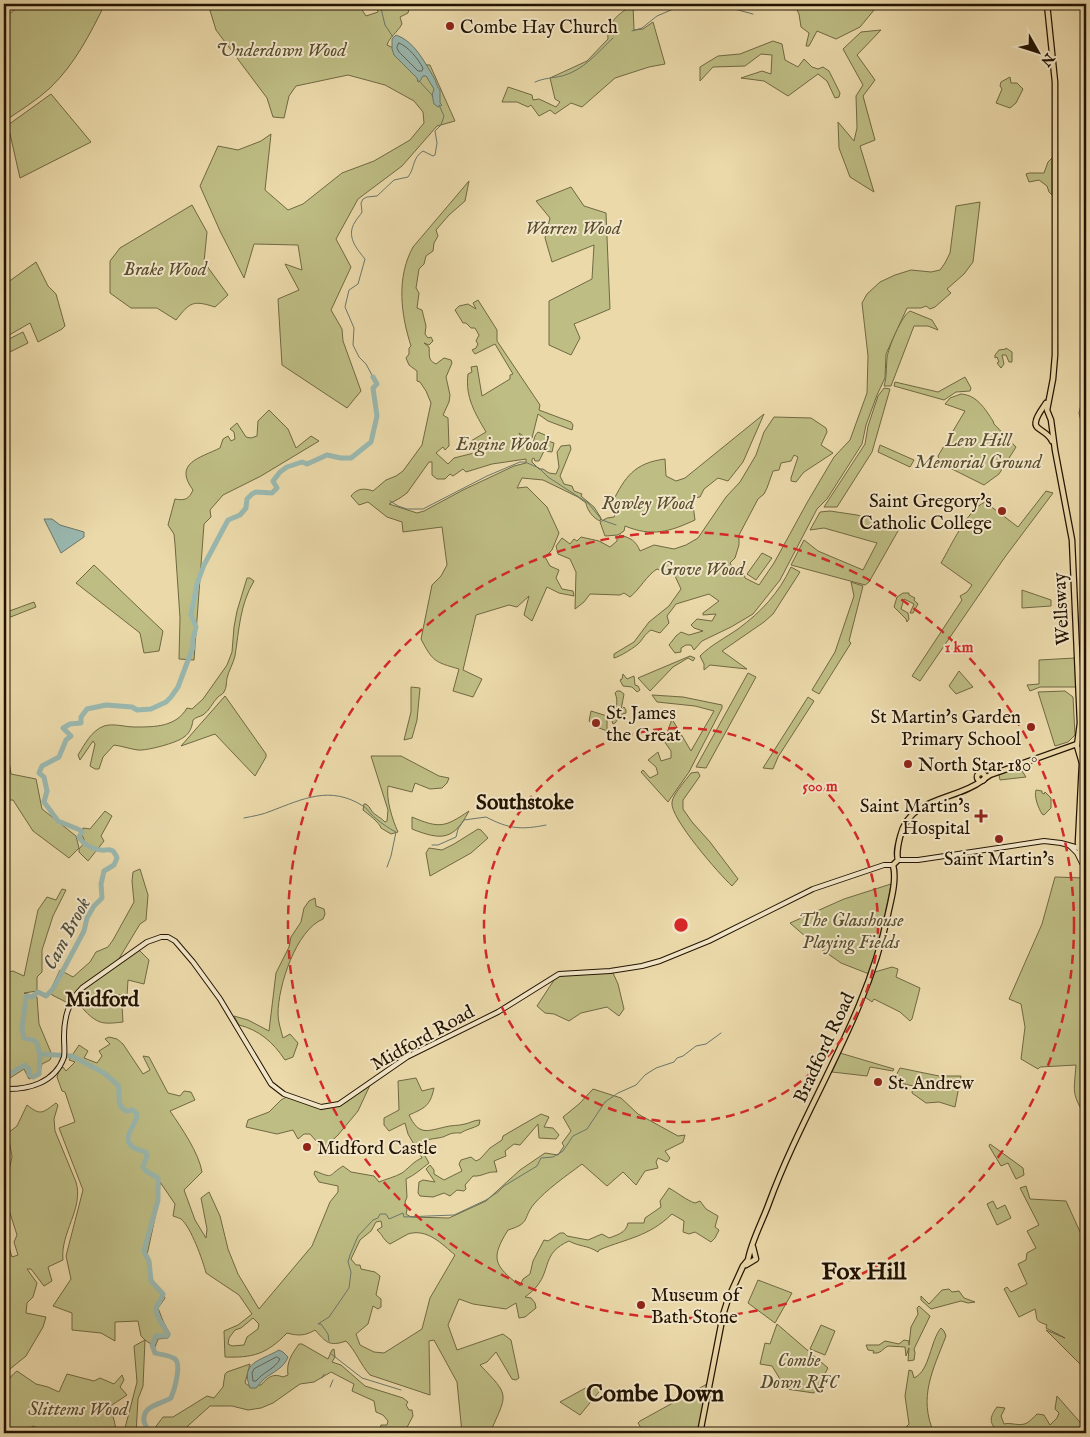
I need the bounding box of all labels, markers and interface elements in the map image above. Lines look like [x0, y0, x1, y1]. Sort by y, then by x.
place label: Combe Hay Church [460, 16, 618, 40]
marker: Combe Hay Church [444, 20, 456, 32]
north arrow [1012, 28, 1062, 78]
park label: Underdown Wood [216, 39, 347, 63]
text: N [1037, 48, 1059, 70]
park label: Warren Wood [525, 217, 622, 241]
park label: Brake Wood [123, 258, 208, 282]
park label: Lew Hill Memorial Ground [914, 429, 1043, 475]
park label: Engine Wood [455, 433, 549, 457]
place label: Saint Gregory's Catholic College [859, 490, 992, 536]
park label: Rowley Wood [602, 492, 696, 516]
marker: Saint Gregory's Catholic College [996, 505, 1008, 517]
park label: Grove Wood [660, 558, 746, 582]
street label: Wellsway [1048, 571, 1076, 646]
text: 1 km [945, 638, 974, 657]
place label: St. James the Great [606, 702, 681, 748]
place label: St Martin's Garden Primary School [871, 706, 1022, 752]
marker: St. James the Great [590, 717, 602, 729]
marker: St Martin's Garden Primary School [1025, 721, 1037, 733]
place label: North Star 180° [918, 754, 1037, 778]
marker: North Star 180° [902, 758, 914, 770]
text: 500 m [803, 777, 838, 796]
district label: Southstoke [476, 790, 574, 817]
place label: Saint Martin's Hospital [860, 795, 971, 841]
marker: Saint Martin's Hospital [974, 809, 988, 823]
marker: Saint Martin's [993, 833, 1005, 845]
place label: Saint Martin's [944, 848, 1054, 872]
water label: Cam Brook [38, 893, 97, 974]
park label: The Glasshouse Playing Fields [798, 909, 904, 955]
centre of rings [672, 916, 690, 934]
district label: Midford [65, 987, 140, 1014]
street label: Bradford Road [789, 988, 861, 1107]
street label: Midford Road [367, 1000, 479, 1077]
place label: St. Andrew [888, 1072, 974, 1096]
marker: St. Andrew [872, 1076, 884, 1088]
place label: Midford Castle [317, 1137, 437, 1161]
marker: Midford Castle [301, 1141, 313, 1153]
district label: Fox Hill [822, 1257, 907, 1288]
place label: Museum of Bath Stone [651, 1284, 743, 1330]
marker: Museum of Bath Stone [635, 1299, 647, 1311]
park label: Combe Down RFC [760, 1349, 841, 1395]
district label: Combe Down [586, 1379, 724, 1410]
park label: Slittems Wood [28, 1398, 129, 1422]

